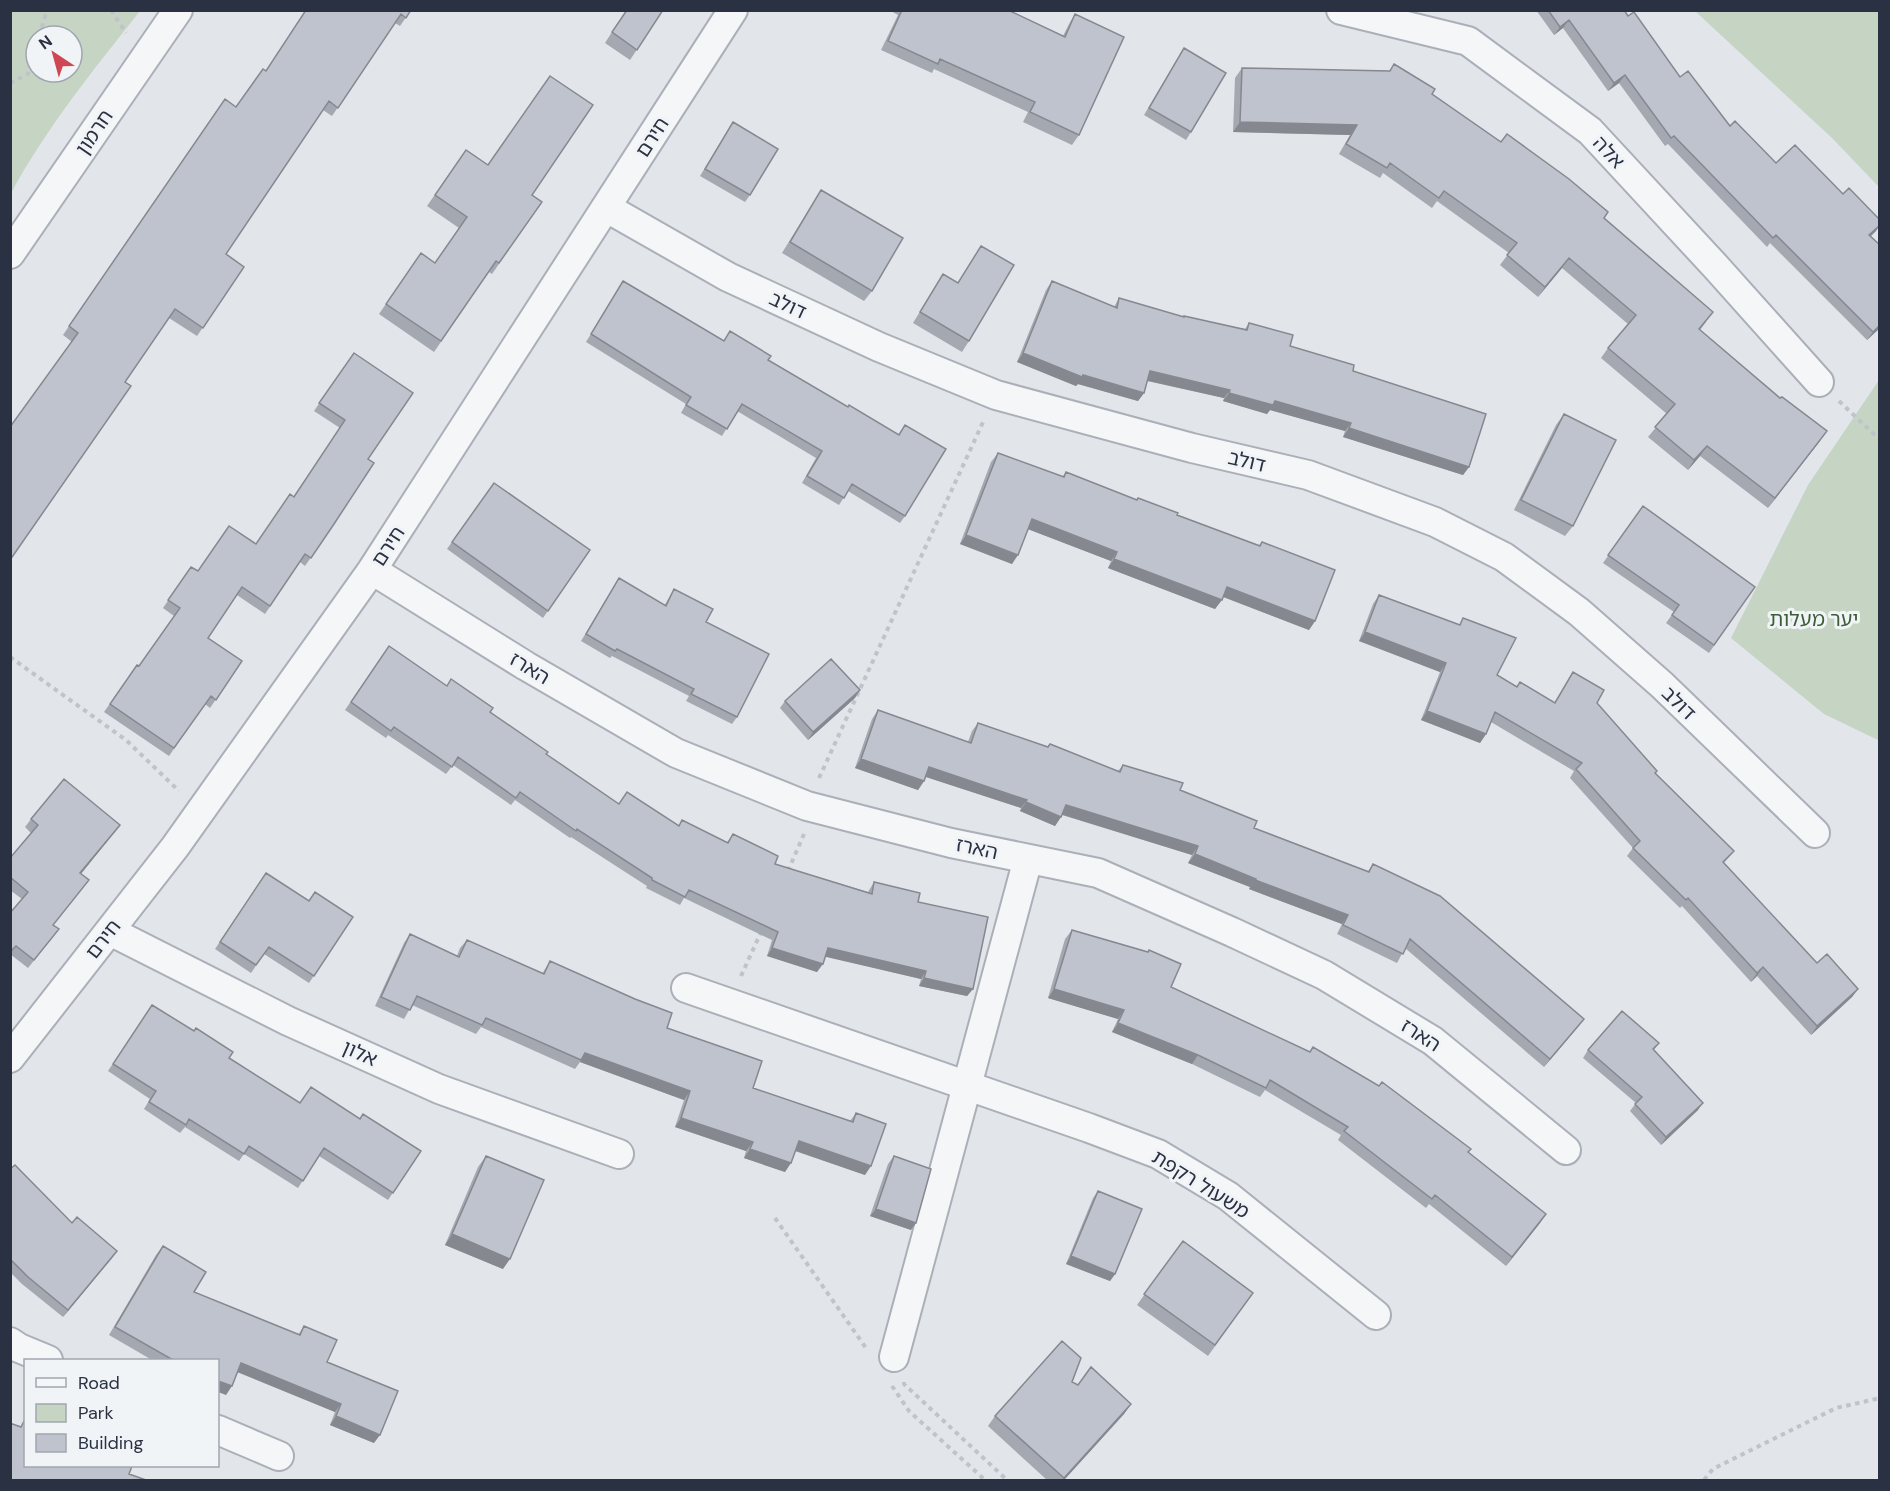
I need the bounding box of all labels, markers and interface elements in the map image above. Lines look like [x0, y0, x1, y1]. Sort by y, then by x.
north arrow [24, 24, 84, 84]
text: N [35, 30, 56, 54]
street label: חרמון [69, 104, 119, 160]
street label: חירם [629, 112, 675, 162]
street label: אלה [1587, 130, 1631, 174]
street label: דולב [765, 285, 811, 325]
street label: דולב [1226, 444, 1269, 478]
street label: חירם [365, 521, 411, 571]
park label: יער מעלות [1770, 606, 1858, 632]
street label: הארז [505, 646, 555, 690]
street label: דולב [1656, 680, 1702, 726]
street label: הארז [954, 831, 1000, 865]
street label: חירם [80, 914, 126, 964]
street label: הארז [1396, 1013, 1446, 1057]
street label: אלון [338, 1034, 382, 1072]
street label: משעול רקפת [1147, 1144, 1255, 1224]
legend [24, 1359, 219, 1467]
text: Road [78, 1371, 120, 1395]
text: Park [78, 1401, 114, 1425]
text: Building [78, 1431, 143, 1455]

